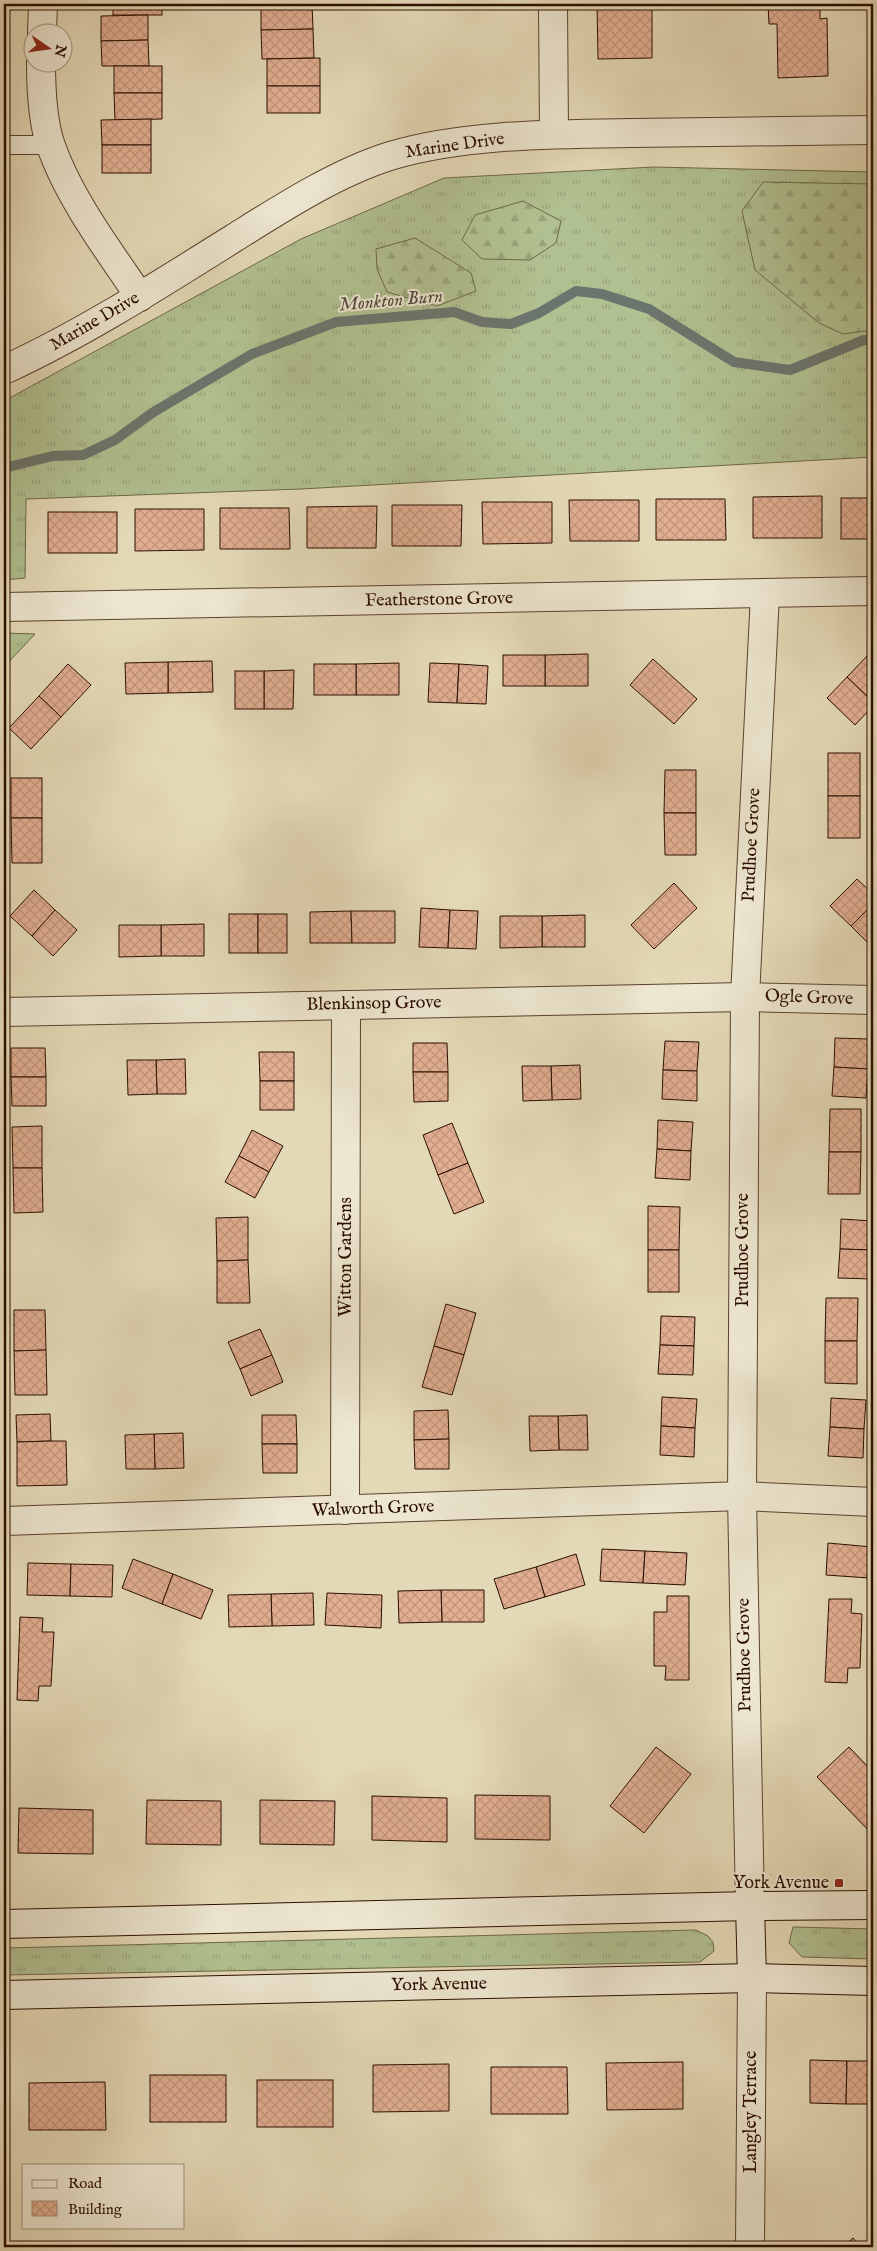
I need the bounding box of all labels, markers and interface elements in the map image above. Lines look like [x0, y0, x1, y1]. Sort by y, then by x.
north arrow [22, 22, 72, 72]
text: N [50, 42, 70, 59]
street label: Marine Drive [404, 128, 506, 164]
water label: Monkton Burn [338, 284, 444, 317]
street label: Marine Drive [46, 287, 144, 357]
street label: Featherstone Grove [365, 587, 513, 613]
street label: Prudhoe Grove [738, 787, 766, 903]
street label: Ogle Grove [764, 985, 854, 1011]
street label: Blenkinsop Grove [306, 991, 442, 1017]
street label: Prudhoe Grove [732, 1193, 755, 1307]
street label: Witton Gardens [335, 1197, 358, 1317]
street label: Walworth Grove [311, 1495, 435, 1523]
street label: Prudhoe Grove [733, 1598, 757, 1712]
place label: York Avenue [733, 1872, 829, 1895]
marker: York Avenue [833, 1877, 845, 1889]
street label: York Avenue [391, 1973, 487, 1997]
street label: Langley Terrace [740, 2051, 763, 2173]
legend [22, 2164, 185, 2228]
text: Road [68, 2174, 103, 2193]
text: Building [68, 2200, 123, 2219]

